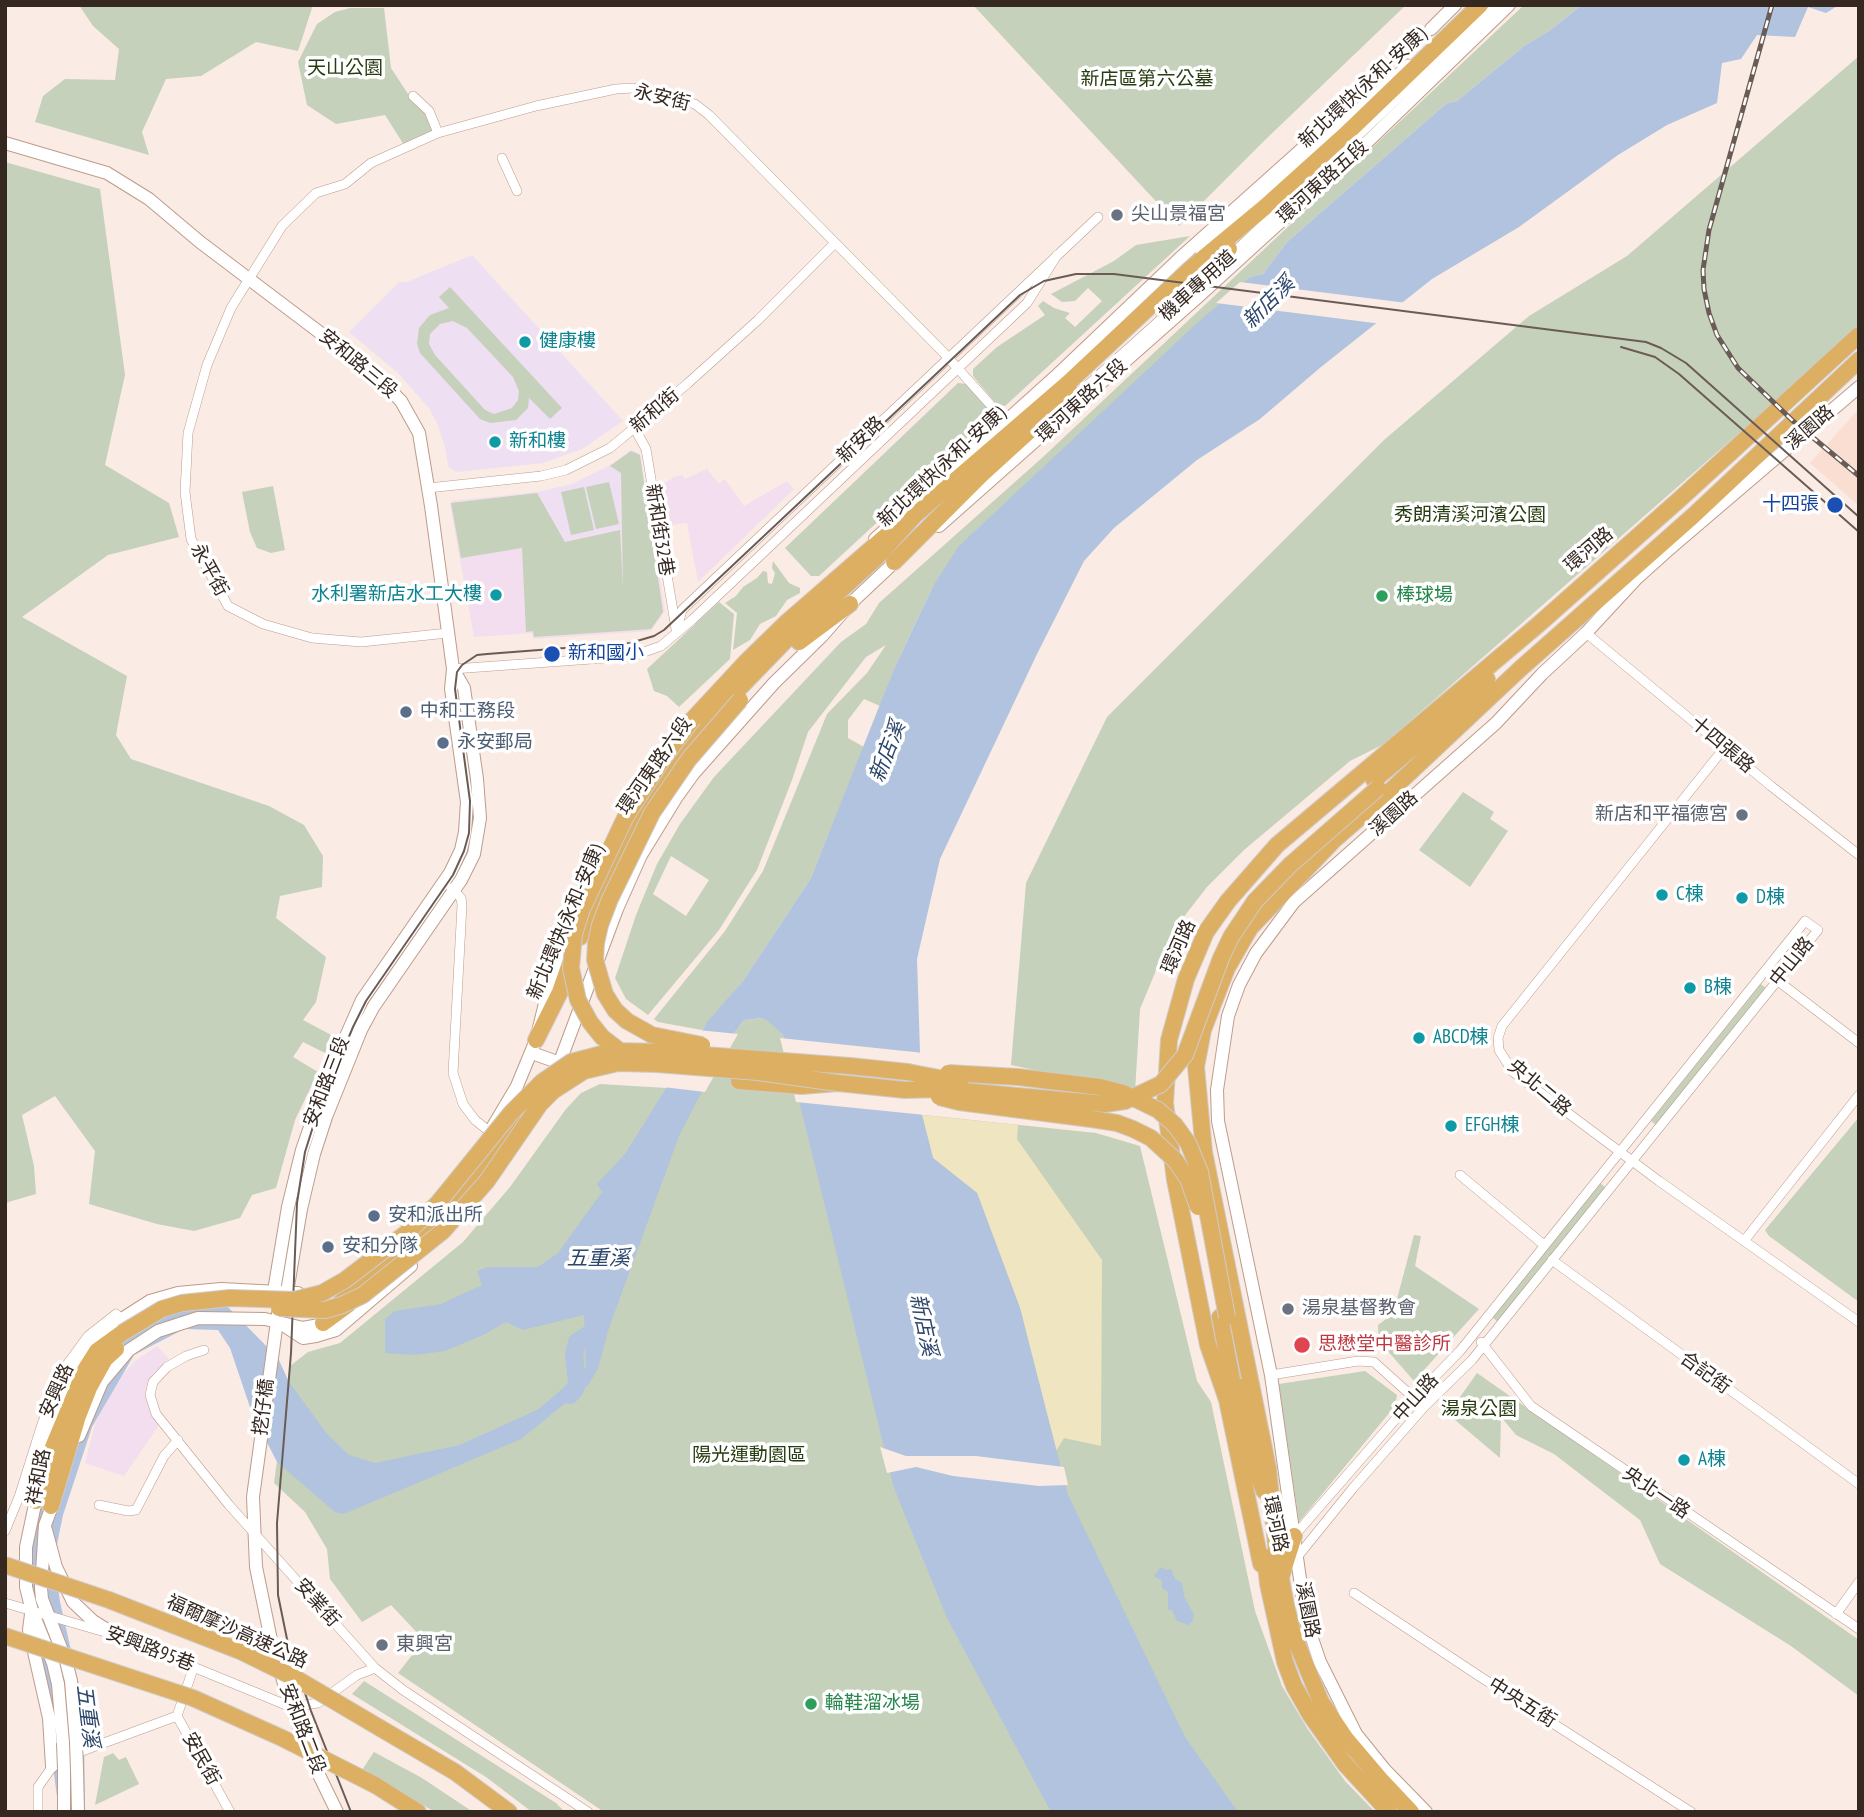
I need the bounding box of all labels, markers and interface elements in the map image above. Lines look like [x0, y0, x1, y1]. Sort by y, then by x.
street label: 新北環快(永和-安康) [1294, 23, 1432, 153]
park label: 天山公園 [307, 58, 383, 80]
park label: 新店區第六公墓 [1081, 69, 1213, 91]
street label: 永安街 [632, 80, 692, 116]
street label: 環河東路五段 [1273, 135, 1373, 229]
place label: 尖山景福宮 [1131, 204, 1226, 226]
marker: 尖山景福宮 [1109, 207, 1125, 223]
street label: 機車專用道 [1155, 246, 1241, 326]
water label: 新店溪 [1238, 272, 1300, 334]
street label: 安和路三段 [314, 325, 402, 403]
place label: 健康樓 [539, 331, 596, 353]
marker: 健康樓 [517, 334, 533, 350]
street label: 環河東路六段 [1032, 354, 1132, 448]
street label: 新和街 [626, 384, 684, 438]
street label: 溪園路 [1781, 401, 1839, 455]
street label: 新北環快(永和-安康) [873, 402, 1011, 532]
street label: 新安路 [833, 412, 889, 468]
place label: 新和樓 [509, 431, 566, 453]
marker: 新和樓 [487, 434, 503, 450]
street label: 新和街32巷 [640, 482, 678, 578]
place label: 十四張 [1762, 494, 1819, 516]
marker: 十四張 [1825, 495, 1845, 515]
park label: 秀朗清溪河濱公園 [1394, 505, 1546, 527]
street label: 環河路 [1560, 523, 1618, 577]
street label: 永平街 [185, 540, 233, 600]
place label: 水利署新店水工大樓 [311, 584, 482, 606]
place label: 棒球場 [1396, 585, 1453, 607]
marker: 水利署新店水工大樓 [488, 587, 504, 603]
marker: 棒球場 [1374, 588, 1390, 604]
place label: 新和國小 [568, 643, 644, 665]
marker: 新和國小 [542, 644, 562, 664]
place label: 中和工務段 [420, 701, 515, 723]
marker: 中和工務段 [398, 704, 414, 720]
street label: 十四張路 [1686, 712, 1758, 778]
street label: 環河東路六段 [613, 713, 697, 819]
water label: 新店溪 [865, 718, 911, 786]
place label: 永安郵局 [457, 732, 533, 754]
marker: 永安郵局 [435, 735, 451, 751]
street label: 溪園路 [1365, 786, 1423, 842]
place label: 新店和平福德宮 [1595, 804, 1728, 826]
marker: 新店和平福德宮 [1734, 807, 1750, 823]
street label: 新北環快(永和-安康) [523, 841, 609, 1003]
place label: C棟 [1676, 884, 1704, 906]
marker: C棟 [1654, 887, 1670, 903]
place label: D棟 [1756, 887, 1785, 909]
marker: D棟 [1734, 890, 1750, 906]
street label: 環河路 [1157, 916, 1201, 978]
street label: 中山路 [1765, 933, 1819, 991]
place label: B棟 [1704, 977, 1732, 999]
marker: B棟 [1682, 980, 1698, 996]
place label: ABCD棟 [1433, 1027, 1489, 1049]
marker: ABCD棟 [1411, 1030, 1427, 1046]
street label: 安和路三段 [299, 1034, 355, 1130]
street label: 央北二路 [1503, 1055, 1575, 1121]
place label: EFGH棟 [1465, 1115, 1520, 1137]
marker: EFGH棟 [1443, 1118, 1459, 1134]
place label: 安和派出所 [388, 1205, 483, 1227]
marker: 安和派出所 [366, 1208, 382, 1224]
place label: 安和分隊 [342, 1236, 418, 1258]
marker: 安和分隊 [320, 1239, 336, 1255]
water label: 五重溪 [567, 1246, 629, 1272]
water label: 新店溪 [904, 1292, 942, 1358]
place label: 湯泉基督教會 [1302, 1298, 1416, 1320]
marker: 湯泉基督教會 [1280, 1301, 1296, 1317]
place label: 思懋堂中醫診所 [1318, 1334, 1451, 1356]
marker: 思懋堂中醫診所 [1292, 1335, 1312, 1355]
street label: 合記街 [1675, 1347, 1735, 1399]
street label: 安興路 [35, 1360, 79, 1422]
street label: 中山路 [1388, 1369, 1444, 1427]
street label: 挖仔橋 [249, 1377, 279, 1437]
park label: 湯泉公園 [1441, 1399, 1517, 1421]
park label: 陽光運動園區 [692, 1445, 806, 1467]
street label: 祥和路 [22, 1447, 56, 1507]
place label: A棟 [1698, 1449, 1726, 1471]
marker: A棟 [1676, 1452, 1692, 1468]
street label: 央北一路 [1618, 1462, 1694, 1524]
street label: 環河路 [1258, 1494, 1292, 1554]
street label: 安業街 [289, 1574, 345, 1632]
street label: 溪園路 [1290, 1580, 1324, 1640]
street label: 福爾摩沙高速公路 [163, 1591, 311, 1673]
street label: 安興路95巷 [102, 1622, 198, 1676]
place label: 東興宮 [396, 1634, 453, 1656]
marker: 東興宮 [374, 1637, 390, 1653]
street label: 中央五街 [1484, 1673, 1560, 1733]
street label: 安和路二段 [274, 1681, 330, 1777]
water label: 五重溪 [71, 1683, 103, 1749]
place label: 輪鞋溜冰場 [825, 1693, 920, 1715]
marker: 輪鞋溜冰場 [803, 1696, 819, 1712]
street label: 安民街 [177, 1729, 225, 1789]

